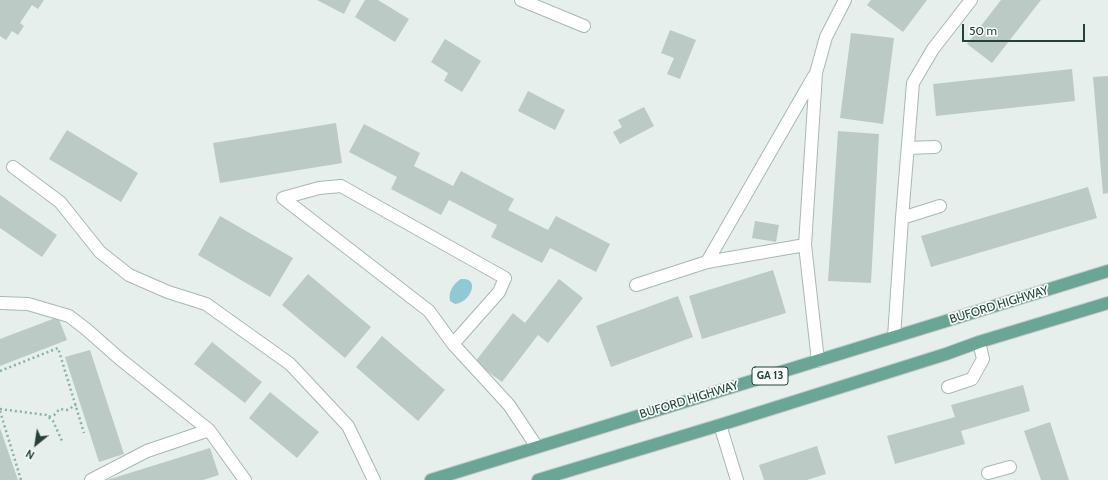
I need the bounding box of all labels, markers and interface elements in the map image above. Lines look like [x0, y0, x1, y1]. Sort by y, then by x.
scale bar [964, 16, 1087, 42]
text: 50 m [969, 23, 997, 38]
street label: BUFORD HIGHWAY [948, 283, 1050, 327]
road number: GA 13 [752, 367, 788, 385]
street label: BUFORD HIGHWAY [638, 378, 740, 422]
north arrow [16, 424, 56, 464]
text: N [23, 446, 37, 462]

